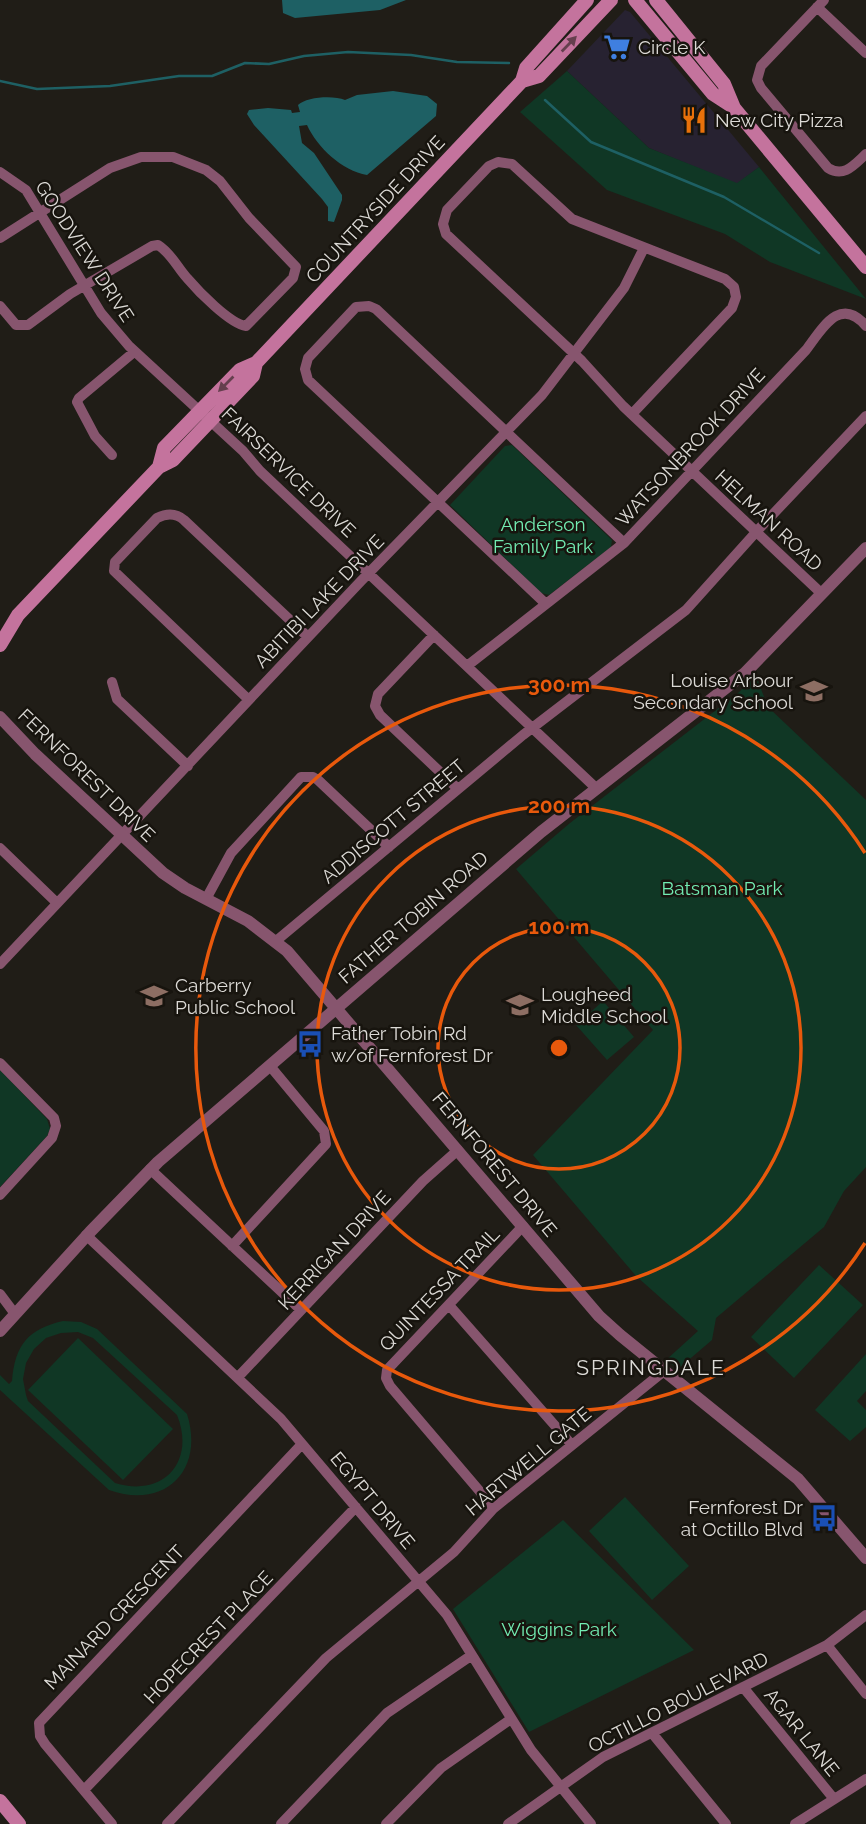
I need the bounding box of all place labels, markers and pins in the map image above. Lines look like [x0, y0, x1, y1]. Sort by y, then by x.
supermarket icon: Circle K [602, 32, 632, 62]
place label: Circle K [638, 36, 706, 58]
restaurant icon: New City Pizza [679, 105, 709, 135]
place label: New City Pizza [715, 109, 843, 131]
place label: Louise Arbour Secondary School [633, 669, 794, 713]
school or university icon: Louise Arbour Secondary School [799, 676, 829, 706]
place label: Carberry Public School [175, 974, 296, 1018]
school or university icon: Carberry Public School [139, 981, 169, 1011]
place label: Lougheed Middle School [541, 983, 668, 1027]
school or university icon: Lougheed Middle School [505, 990, 535, 1020]
place label: Father Tobin Rd w/of Fernforest Dr [331, 1022, 493, 1066]
bus stop icon: Father Tobin Rd w/of Fernforest Dr [295, 1029, 325, 1059]
centre of rings [547, 1036, 571, 1060]
place label: Fernforest Dr at Octillo Blvd [681, 1496, 803, 1540]
bus stop icon: Fernforest Dr at Octillo Blvd [809, 1503, 839, 1533]

